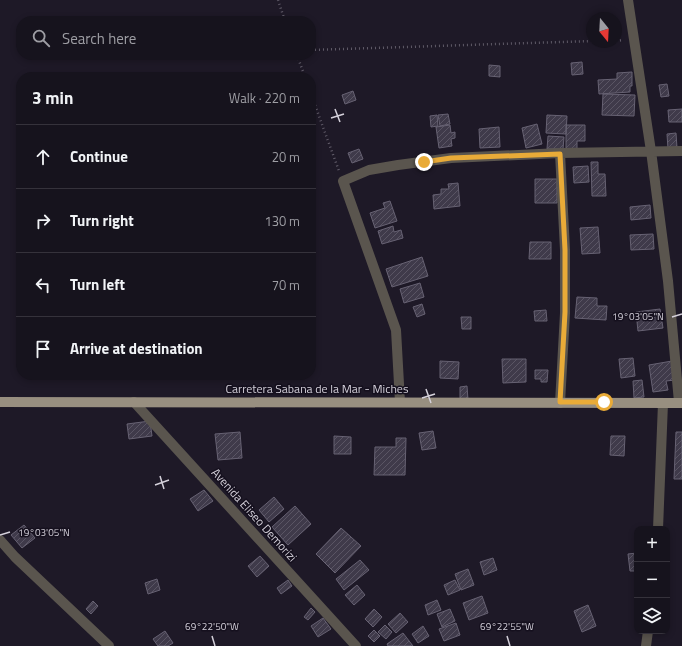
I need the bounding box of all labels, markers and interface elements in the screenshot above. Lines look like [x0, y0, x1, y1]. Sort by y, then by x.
north arrow [586, 12, 622, 48]
search box [16, 16, 316, 60]
icon: search [30, 27, 52, 49]
text: Search here [62, 27, 136, 50]
text: 3 min [32, 85, 73, 111]
text: Walk · 220 m [229, 88, 300, 108]
text: Continue [70, 145, 128, 168]
icon: ahead [32, 146, 54, 168]
text: 20 m [272, 147, 300, 167]
route end [415, 153, 433, 171]
text: Turn right [70, 209, 134, 232]
icon: right [32, 210, 54, 232]
text: 130 m [264, 211, 300, 231]
text: Turn left [70, 273, 125, 296]
icon: left [32, 274, 54, 296]
text: 70 m [272, 275, 300, 295]
text: 19°03'05"N [612, 309, 664, 324]
text: Arrive at destination [70, 337, 203, 360]
icon: arrive [32, 338, 54, 360]
street label: Carretera Sabana de la Mar - Miches [225, 379, 409, 398]
route start [595, 393, 613, 411]
street label: Avenida Eliseo Demorizi [207, 464, 302, 566]
text: 19°03'05"N [18, 525, 70, 540]
map controls [634, 526, 670, 634]
button: + [634, 526, 670, 562]
button: − [634, 562, 670, 598]
button: layers [634, 598, 670, 634]
text: 69°22'50"W [185, 619, 239, 634]
text: 69°22'55"W [480, 619, 534, 634]

